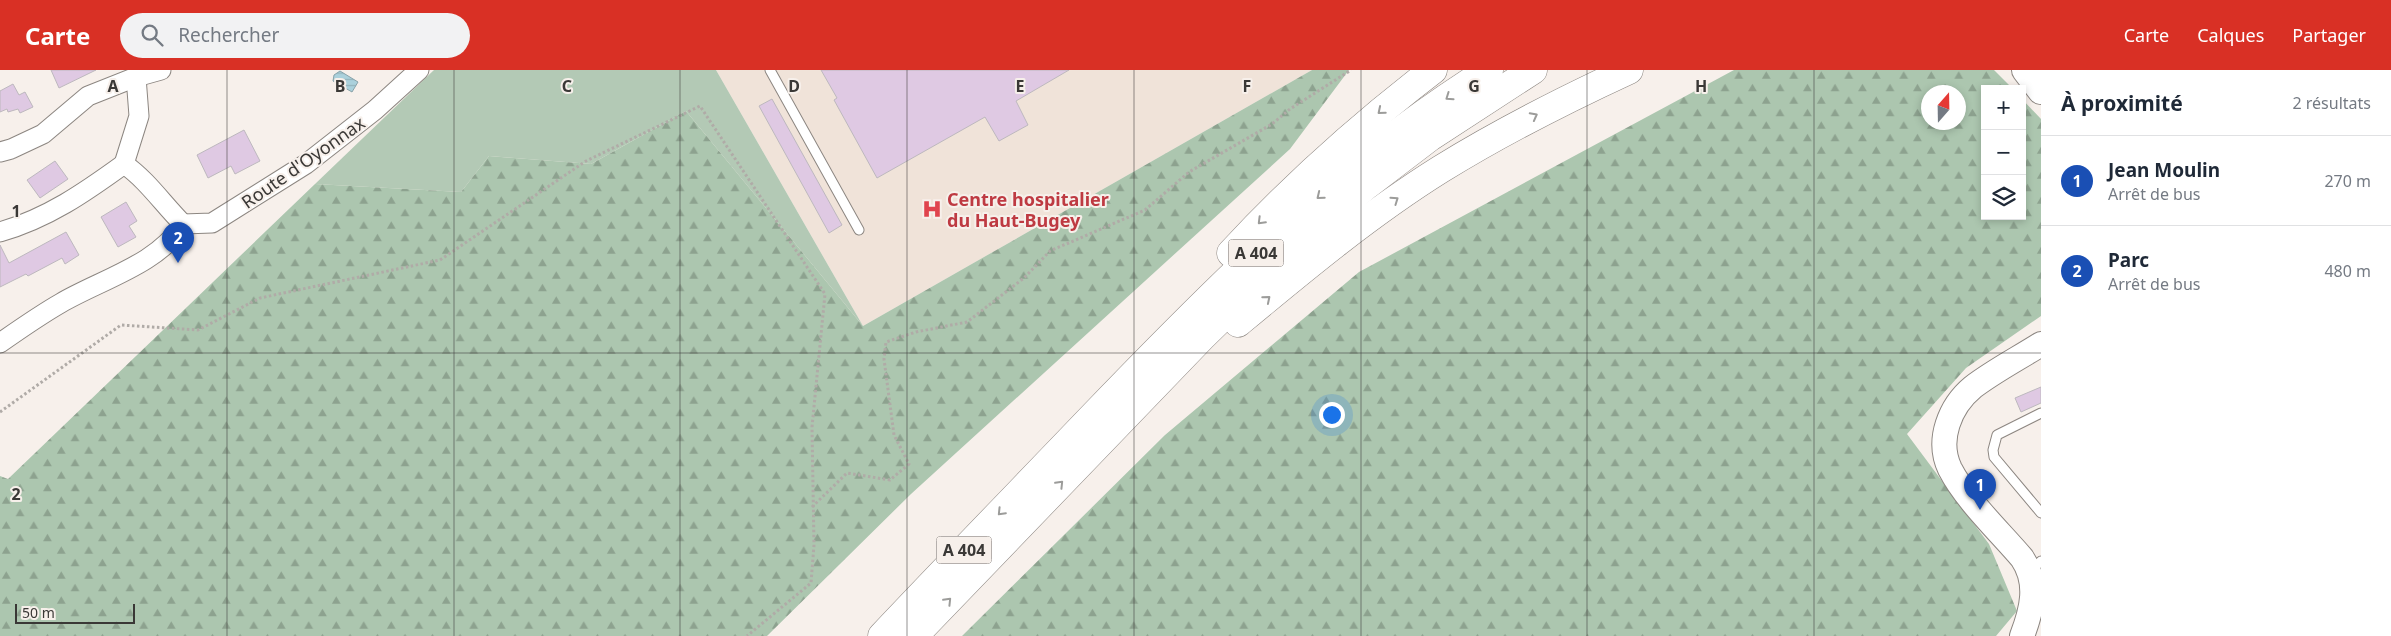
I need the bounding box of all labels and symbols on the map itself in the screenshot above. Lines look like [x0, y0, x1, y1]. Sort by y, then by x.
text: A [107, 75, 119, 97]
text: B [335, 75, 345, 97]
text: C [562, 75, 572, 97]
text: D [788, 75, 800, 97]
text: E [1016, 75, 1025, 97]
text: F [1243, 75, 1251, 97]
text: G [1468, 75, 1480, 97]
text: H [1695, 75, 1707, 97]
north arrow [1921, 85, 1966, 130]
one-way arrow [1445, 91, 1454, 100]
one-way arrow [1378, 106, 1387, 114]
street label: Route d'Oyonnax [236, 110, 370, 214]
one-way arrow [1529, 112, 1538, 122]
place label: Centre hospitalier du Haut-Bugey [947, 187, 1109, 232]
one-way arrow [1316, 190, 1325, 199]
one-way arrow [1389, 197, 1399, 206]
hospital icon: Centre hospitalier du Haut-Bugey [921, 198, 943, 220]
text: 1 [11, 200, 21, 222]
one-way arrow [1258, 215, 1267, 224]
pin: 2 [162, 222, 194, 263]
road number: A 404 [1228, 240, 1284, 267]
one-way arrow [1261, 296, 1270, 305]
your location [1319, 402, 1345, 428]
pin: 1 [1964, 469, 1996, 510]
one-way arrow [1054, 480, 1063, 489]
text: 2 [11, 483, 21, 505]
one-way arrow [998, 506, 1007, 515]
road number: A 404 [936, 536, 992, 564]
one-way arrow [942, 598, 951, 607]
scale bar [15, 601, 135, 624]

